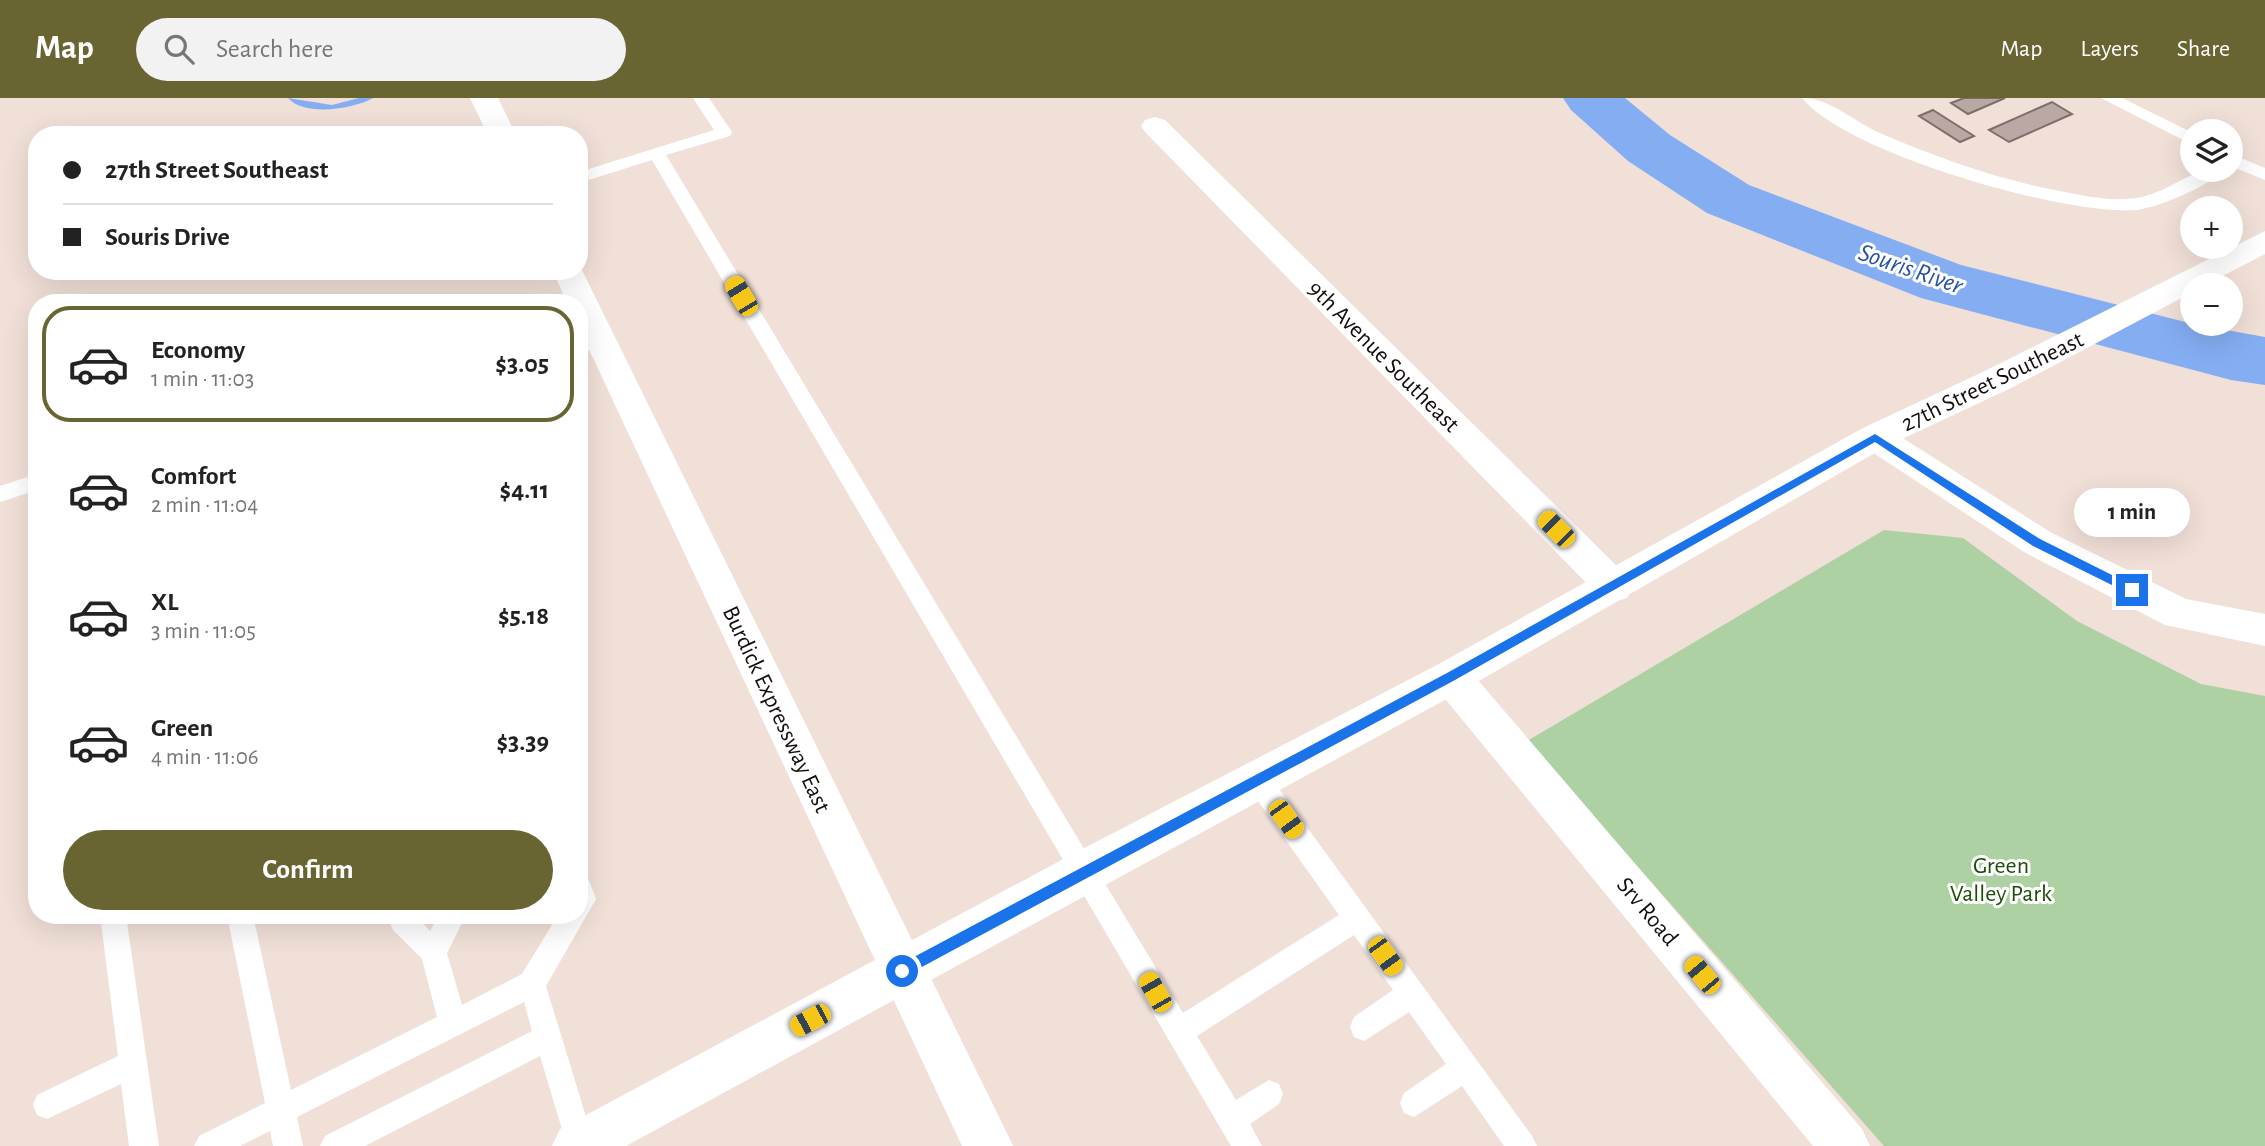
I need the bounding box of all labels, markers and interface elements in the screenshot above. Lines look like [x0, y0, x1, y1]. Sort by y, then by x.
search box [136, 18, 626, 81]
icon: search [160, 30, 198, 68]
text: Map [35, 32, 94, 65]
text: Search here [216, 36, 334, 62]
text: Map [2000, 37, 2042, 61]
text: Layers [2080, 37, 2139, 61]
text: Share [2177, 37, 2230, 61]
map controls [2180, 119, 2243, 336]
button: layers [2180, 119, 2243, 182]
text: 27th Street Southeast [105, 157, 328, 183]
button: + [2180, 196, 2243, 259]
text: Souris Drive [105, 224, 230, 250]
water label: Souris River [1855, 239, 1968, 299]
car [722, 273, 761, 319]
button: − [2180, 273, 2243, 336]
street label: 9th Avenue Southeast [1303, 276, 1464, 437]
street label: 27th Street Southeast [1898, 327, 2088, 436]
icon: car [67, 333, 130, 396]
text: Economy [151, 337, 245, 363]
text: $3.05 [495, 351, 549, 377]
text: 1 min · 11:03 [151, 368, 254, 391]
icon: car [67, 459, 130, 522]
text: Comfort [151, 463, 236, 489]
text: $4.11 [500, 477, 549, 503]
callout: 1 min [2074, 489, 2190, 538]
text: 2 min · 11:04 [151, 494, 258, 517]
text: 1 min [2108, 501, 2156, 524]
car [1534, 507, 1579, 551]
route end [2116, 574, 2148, 606]
icon: car [67, 585, 130, 648]
text: XL [151, 589, 178, 615]
street label: Burdick Expressway East [718, 602, 835, 817]
text: $5.18 [498, 603, 549, 629]
text: 3 min · 11:05 [151, 620, 256, 643]
icon: car [67, 711, 130, 774]
text: Green [151, 715, 213, 741]
text: $3.39 [496, 729, 549, 755]
text: 4 min · 11:06 [151, 746, 259, 769]
car [1266, 796, 1307, 842]
button: Confirm [63, 830, 553, 910]
park label: Green Valley Park [1950, 854, 2052, 906]
street label: Srv Road [1612, 873, 1682, 950]
car [1365, 933, 1406, 979]
car [1681, 952, 1724, 998]
route start [886, 955, 918, 987]
car [1136, 969, 1175, 1015]
car [787, 1001, 834, 1039]

